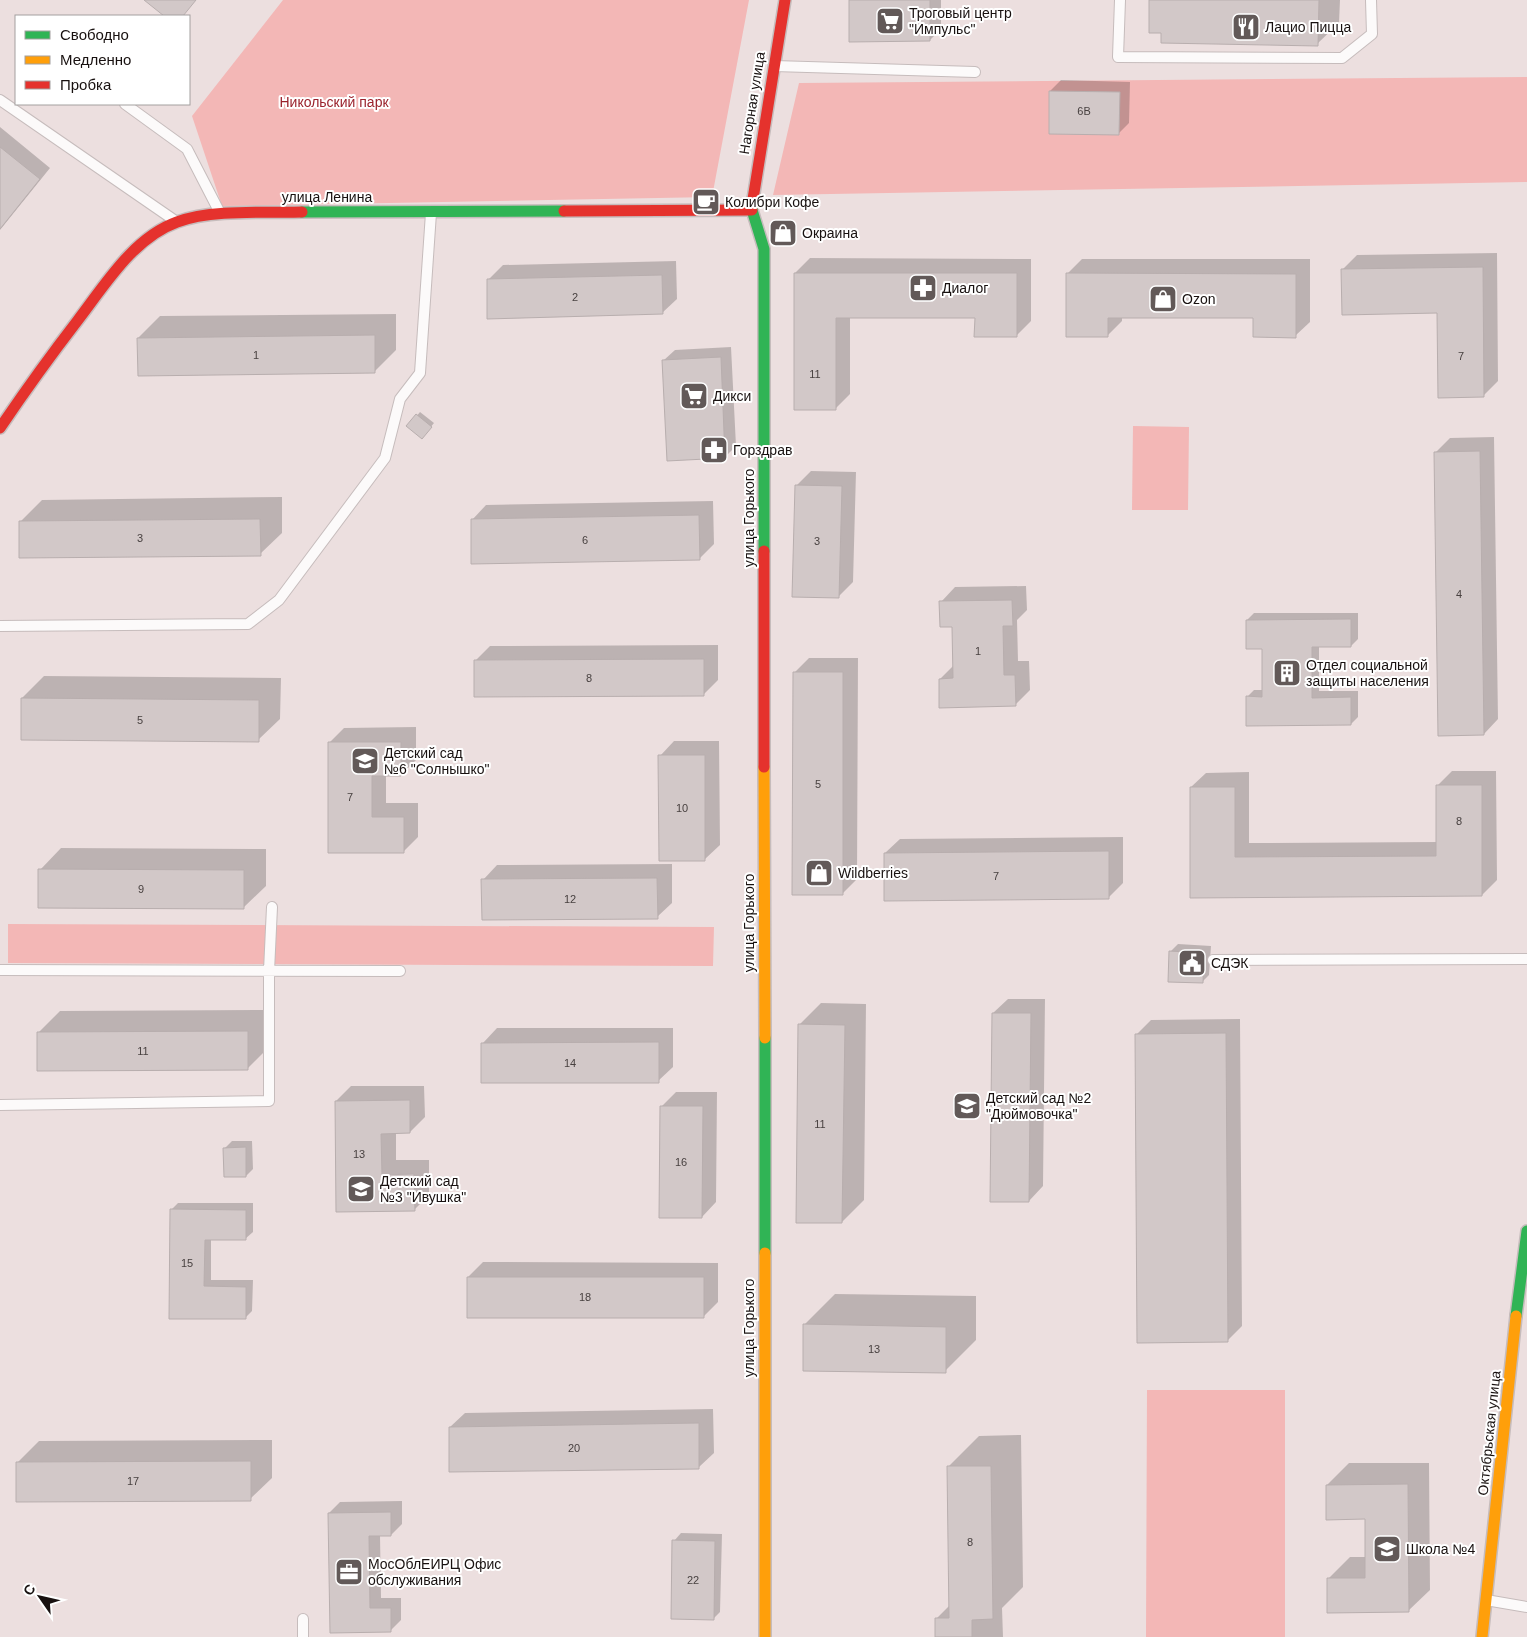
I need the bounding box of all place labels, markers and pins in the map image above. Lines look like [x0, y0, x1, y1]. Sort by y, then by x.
place label: Троговый центр "Импульс" [909, 5, 1012, 37]
supermarket icon: Троговый центр "Импульс" [875, 6, 905, 36]
restaurant icon: Лацио Пицца [1231, 12, 1261, 42]
place label: Лацио Пицца [1265, 19, 1351, 35]
cafe icon: Колибри Кофе [691, 187, 721, 217]
place label: Колибри Кофе [725, 194, 820, 210]
shop icon: Окраина [768, 218, 798, 248]
place label: Окраина [802, 225, 858, 241]
pharmacy icon: Диалог [908, 273, 938, 303]
place label: Диалог [942, 280, 988, 296]
shop icon: Ozon [1148, 284, 1178, 314]
place label: Ozon [1182, 291, 1215, 307]
supermarket icon: Дикси [679, 381, 709, 411]
place label: Дикси [713, 388, 751, 404]
pharmacy icon: Горздрав [699, 435, 729, 465]
place label: Горздрав [733, 442, 792, 458]
place label: Отдел социальной защиты населения [1306, 657, 1429, 689]
building icon: Отдел социальной защиты населения [1272, 658, 1302, 688]
place label: Детский сад №6 "Солнышко" [384, 745, 490, 777]
school or university icon: Детский сад №6 "Солнышко" [350, 746, 380, 776]
shop icon: Wildberries [804, 858, 834, 888]
place label: Wildberries [838, 865, 908, 881]
public building icon: СДЭК [1177, 948, 1207, 978]
place label: СДЭК [1211, 955, 1249, 971]
place label: Детский сад №2 "Дюймовочка" [986, 1090, 1092, 1122]
school or university icon: Детский сад №2 "Дюймовочка" [952, 1091, 982, 1121]
place label: Детский сад №3 "Ивушка" [380, 1173, 466, 1205]
school or university icon: Детский сад №3 "Ивушка" [346, 1174, 376, 1204]
school or university icon: Школа №4 [1372, 1534, 1402, 1564]
place label: Школа №4 [1406, 1541, 1475, 1557]
place label: МосОблЕИРЦ Офис обслуживания [368, 1556, 501, 1588]
office icon: МосОблЕИРЦ Офис обслуживания [334, 1557, 364, 1587]

